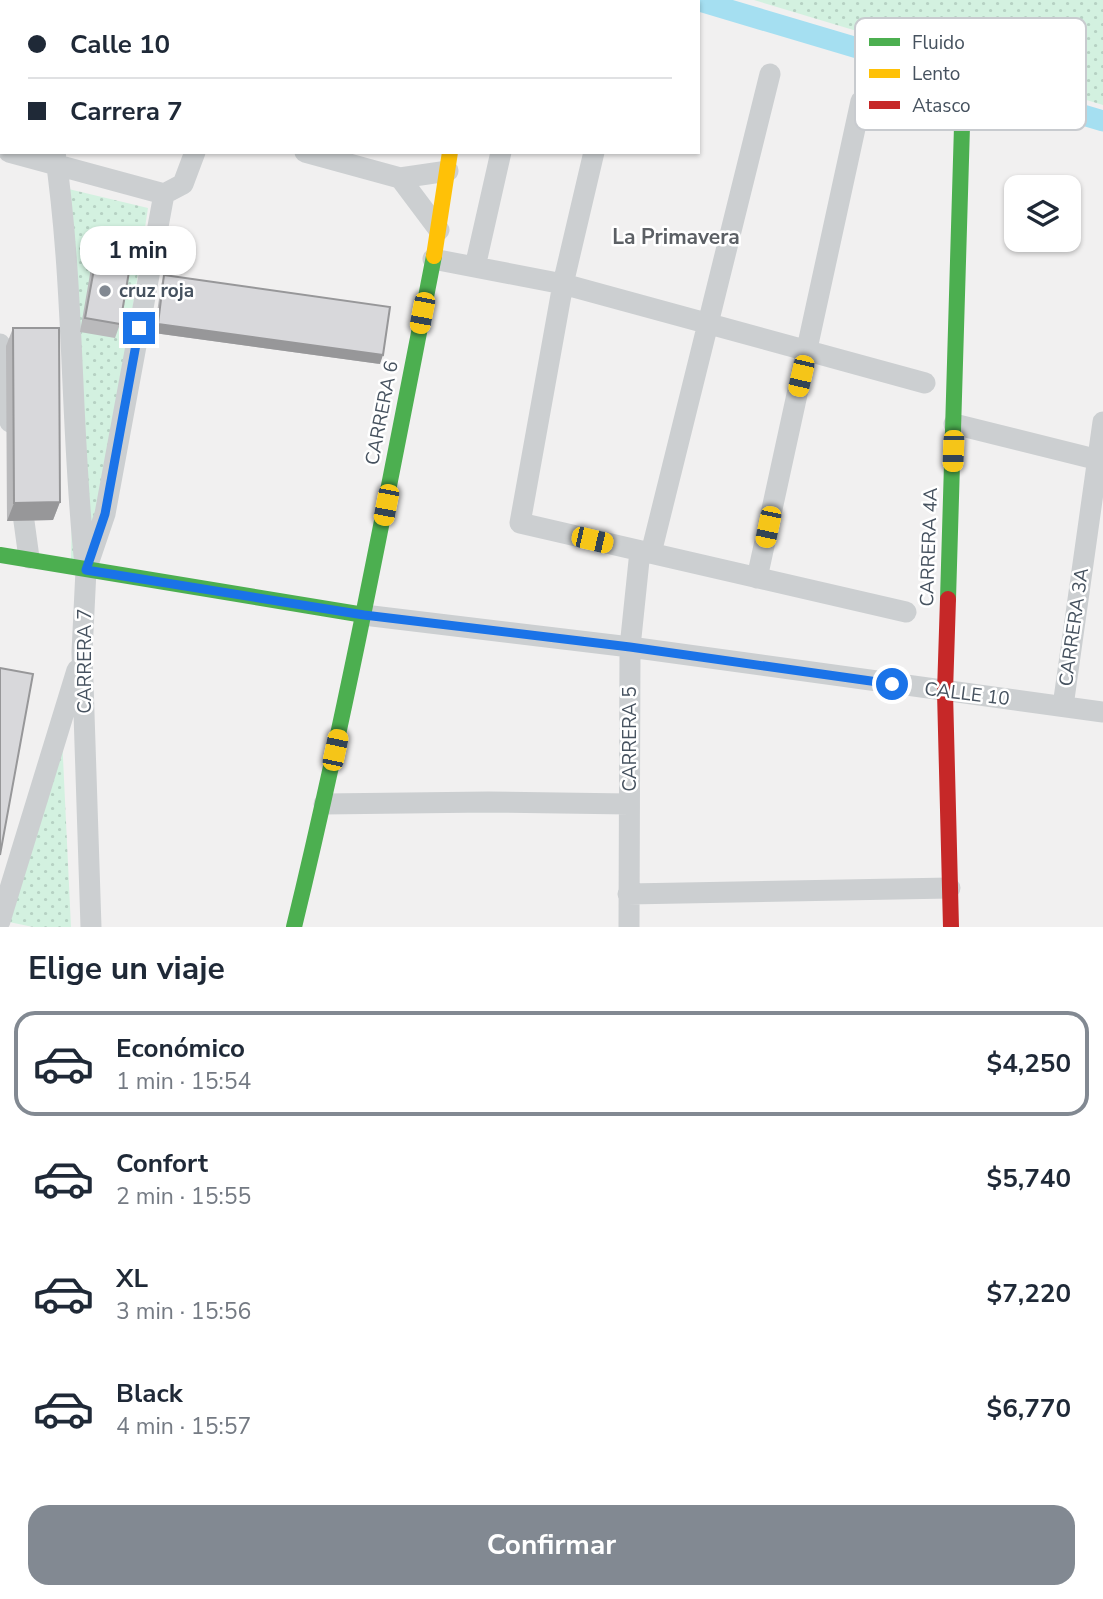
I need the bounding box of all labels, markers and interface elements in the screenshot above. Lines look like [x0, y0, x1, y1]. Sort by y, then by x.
legend [855, 18, 1086, 130]
text: Calle 10 [70, 27, 170, 62]
text: Fluido [912, 30, 965, 56]
text: Lento [912, 61, 960, 87]
text: Atasco [912, 93, 971, 119]
text: Carrera 7 [70, 94, 183, 129]
map controls [1004, 175, 1081, 252]
button: layers [1004, 175, 1081, 252]
district label: La Primavera [612, 223, 740, 251]
callout: 1 min [81, 226, 197, 276]
text: 1 min [108, 235, 168, 266]
place label: cruz roja [119, 278, 194, 304]
marker: cruz roja [97, 283, 113, 299]
car [408, 290, 437, 336]
route end [123, 312, 155, 344]
car [787, 353, 816, 399]
street label: CARRERA 6 [359, 359, 405, 467]
car [942, 430, 965, 472]
car [372, 482, 401, 528]
street label: CARRERA 4A [914, 487, 944, 607]
car [754, 504, 783, 550]
car [570, 525, 615, 555]
street label: CARRERA 3A [1053, 566, 1095, 688]
street label: CARRERA 7 [72, 608, 98, 714]
route start [876, 668, 908, 700]
street label: CALLE 10 [923, 676, 1011, 712]
street label: CARRERA 5 [617, 686, 643, 792]
car [321, 727, 350, 773]
text: Elige un viaje [28, 947, 225, 990]
text: Económico [116, 1031, 245, 1066]
icon: car [32, 1032, 95, 1095]
text: $4,250 [987, 1046, 1071, 1081]
text: 1 min · 15:54 [116, 1066, 251, 1097]
text: Confort [116, 1146, 208, 1181]
icon: car [32, 1147, 95, 1210]
text: $5,740 [987, 1161, 1071, 1196]
text: 2 min · 15:55 [116, 1181, 251, 1212]
text: XL [116, 1261, 148, 1296]
icon: car [32, 1262, 95, 1325]
text: $7,220 [987, 1276, 1071, 1311]
text: 3 min · 15:56 [116, 1296, 251, 1327]
text: Black [116, 1376, 183, 1411]
icon: car [32, 1377, 95, 1440]
text: $6,770 [987, 1391, 1071, 1426]
text: 4 min · 15:57 [116, 1411, 251, 1442]
button: Confirmar [28, 1505, 1075, 1585]

